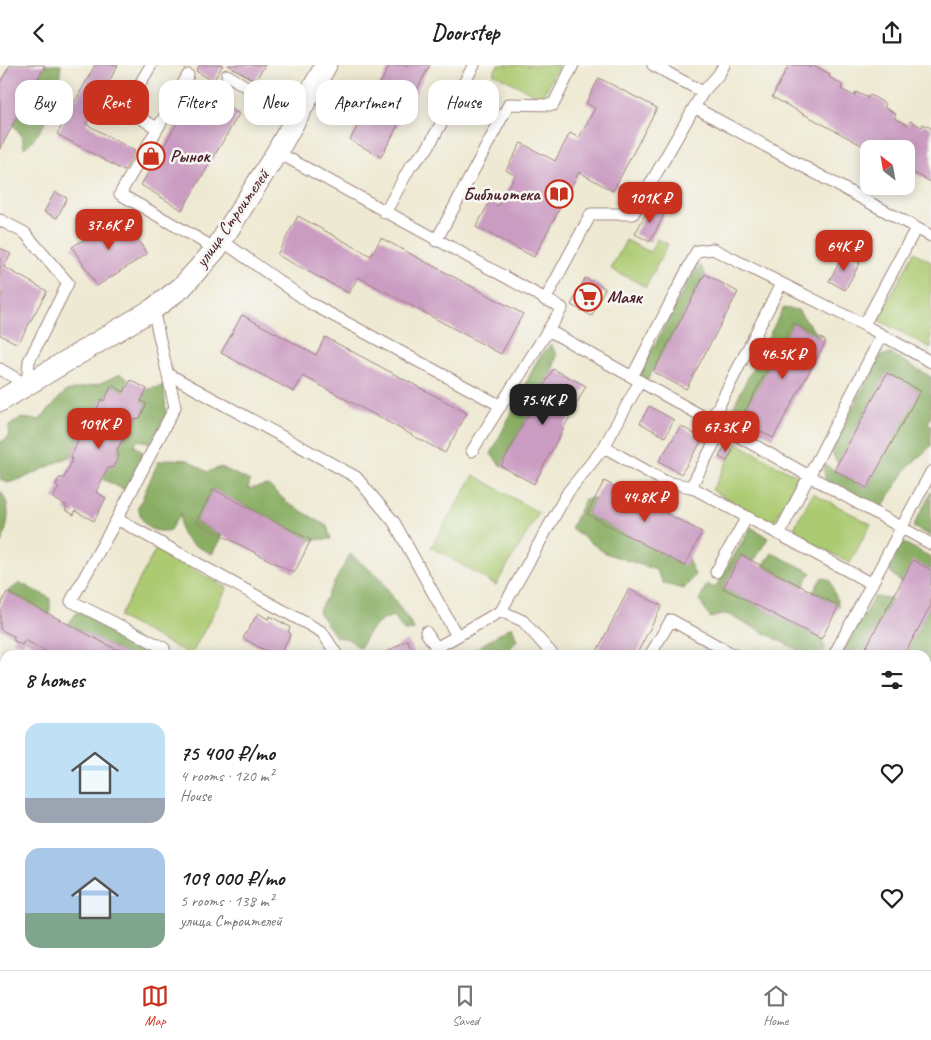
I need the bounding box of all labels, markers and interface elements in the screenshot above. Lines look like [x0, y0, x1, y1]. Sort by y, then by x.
icon: back [25, 19, 53, 47]
text: Doorstep [432, 19, 499, 47]
icon: share [878, 19, 906, 47]
chip: Buy [15, 80, 73, 125]
chip: Rent [83, 80, 149, 125]
chip: Filters [159, 80, 234, 125]
chip: New [244, 80, 306, 125]
chip: Apartment [316, 80, 418, 125]
chip: House [428, 80, 499, 125]
north arrow [860, 140, 915, 195]
map controls [860, 140, 915, 195]
shop icon: Рынок [136, 141, 166, 171]
place label: Рынок [170, 145, 211, 167]
street label: улица Строителей [190, 164, 275, 272]
library icon: Библиотека [544, 179, 574, 209]
pin: 101K ₽ [609, 181, 691, 224]
place label: Библиотека [463, 183, 541, 205]
text: 101K ₽ [629, 188, 671, 208]
pin: 37.6K ₽ [63, 209, 155, 251]
text: 37.6K ₽ [86, 215, 132, 235]
pin: 64K ₽ [809, 229, 879, 272]
text: 64K ₽ [826, 236, 862, 256]
supermarket icon: Маяк [573, 282, 603, 312]
place label: Маяк [607, 286, 644, 308]
pin: 46.5K ₽ [737, 337, 829, 380]
text: 46.5K ₽ [760, 344, 806, 364]
pin: 75.4K ₽ [497, 383, 589, 426]
text: 75.4K ₽ [521, 390, 565, 410]
pin: 109K ₽ [58, 407, 140, 450]
pin: 67.3K ₽ [680, 411, 772, 453]
text: 109K ₽ [78, 414, 120, 434]
text: 67.3K ₽ [703, 417, 749, 437]
pin: 44.8K ₽ [599, 481, 691, 523]
text: 44.8K ₽ [622, 487, 668, 507]
icon: filters [878, 666, 906, 694]
text: 8 homes [25, 667, 84, 693]
text: 75 400 ₽/mo [180, 740, 275, 766]
icon: home [65, 743, 125, 803]
icon: heart [878, 759, 906, 787]
text: 4 rooms · 120 m² [180, 766, 274, 786]
text: House [180, 786, 211, 806]
text: 109 000 ₽/mo [180, 865, 284, 891]
icon: home [65, 868, 125, 928]
icon: heart [878, 884, 906, 912]
text: 5 rooms · 138 m² [180, 891, 274, 911]
text: улица Строителей [180, 911, 282, 931]
tab: Map [141, 982, 169, 1029]
tab: Saved [451, 982, 479, 1029]
tab: Home [762, 982, 790, 1029]

